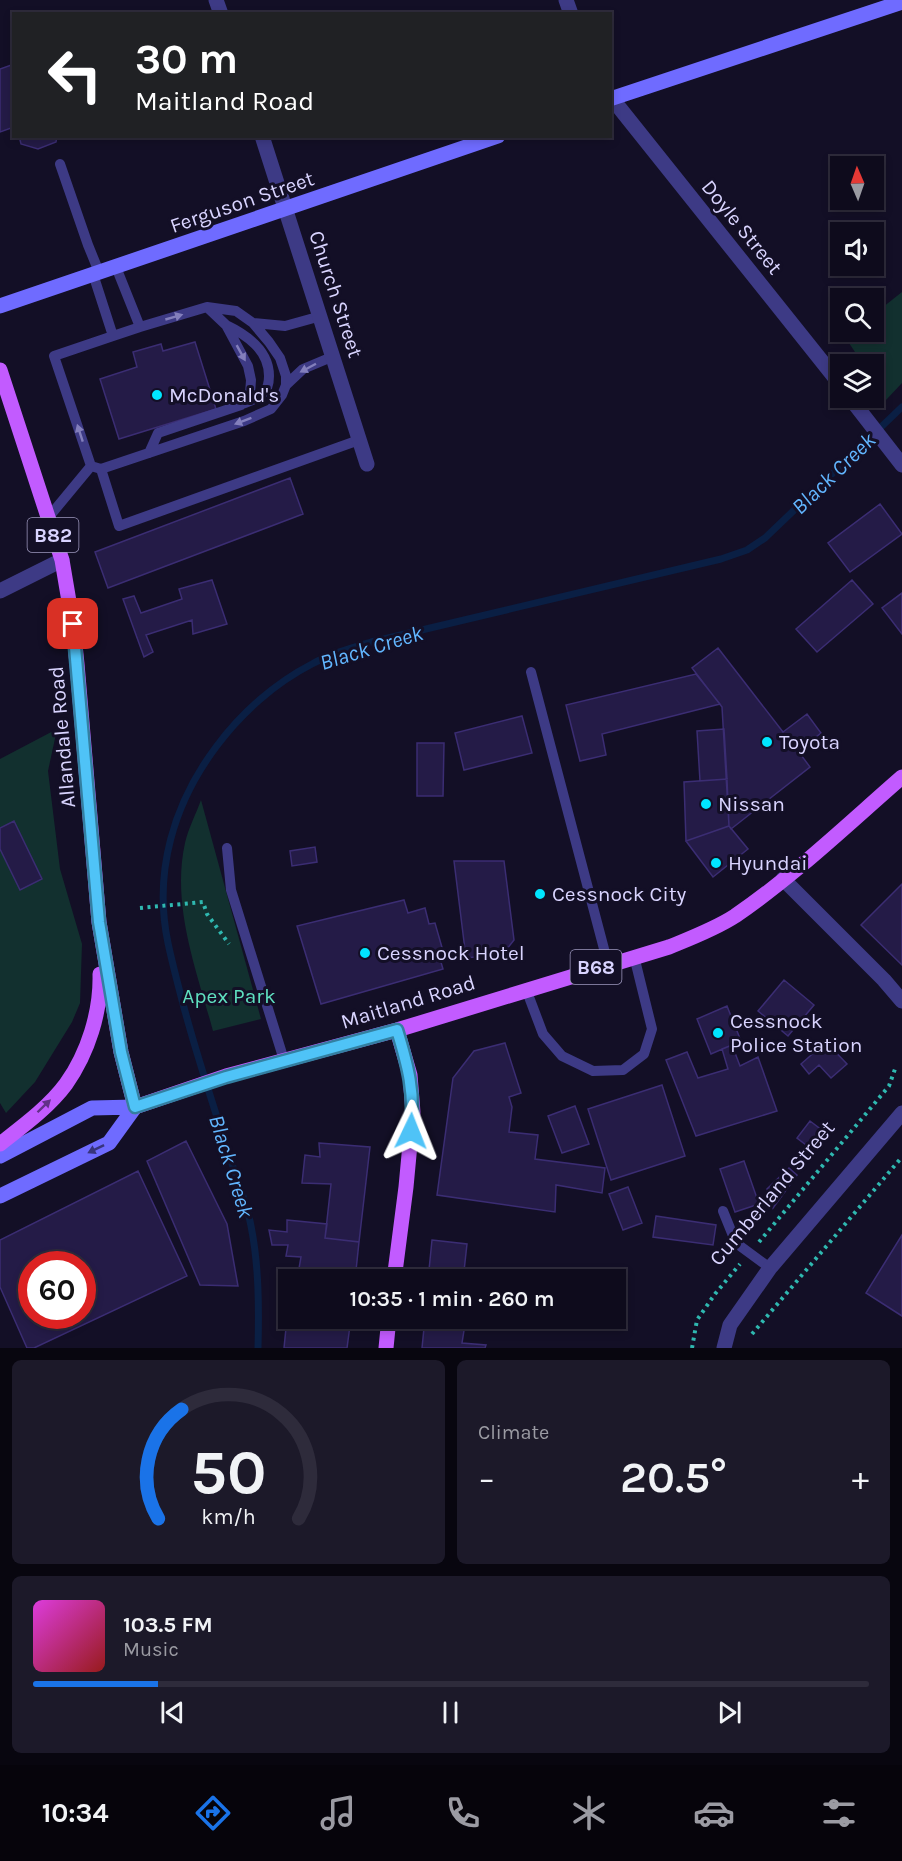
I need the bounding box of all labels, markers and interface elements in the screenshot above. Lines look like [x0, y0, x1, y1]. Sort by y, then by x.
text: 30 m [135, 34, 238, 84]
icon: left [36, 36, 114, 114]
text: Maitland Road [135, 85, 314, 117]
north arrow [830, 156, 884, 210]
map controls [830, 156, 884, 408]
street label: Ferguson Street [167, 166, 317, 238]
street label: Doyle Street [697, 175, 787, 279]
button: sound [830, 222, 884, 276]
street label: Church Street [304, 228, 368, 361]
button: search [830, 288, 884, 342]
one-way arrow [165, 312, 183, 321]
one-way arrow [236, 345, 246, 362]
button: layers [830, 354, 884, 408]
one-way arrow [299, 363, 316, 373]
place label: McDonald's [169, 383, 279, 407]
marker: McDonald's [150, 388, 164, 402]
one-way arrow [234, 417, 252, 426]
one-way arrow [75, 424, 84, 442]
water label: Black Creek [786, 427, 882, 520]
road number: B82 [28, 518, 78, 552]
pin [47, 598, 98, 649]
icon: arrive [56, 607, 89, 640]
water label: Black Creek [317, 620, 427, 676]
street label: Allandale Road [44, 665, 80, 809]
place label: Toyota [779, 730, 840, 754]
marker: Toyota [760, 735, 774, 749]
place label: Nissan [718, 792, 785, 816]
marker: Nissan [699, 797, 713, 811]
place label: Hyundai [728, 851, 807, 875]
marker: Hyundai [709, 856, 723, 870]
place label: Cessnock City [552, 882, 687, 906]
marker: Cessnock City [533, 887, 547, 901]
place label: Cessnock Hotel [377, 941, 525, 965]
marker: Cessnock Hotel [358, 946, 372, 960]
road number: B68 [570, 950, 622, 984]
street label: Maitland Road [338, 970, 478, 1034]
park label: Apex Park [182, 984, 276, 1008]
place label: Cessnock Police Station [730, 1009, 862, 1057]
marker: Cessnock Police Station [711, 1026, 725, 1040]
one-way arrow [37, 1099, 52, 1113]
position arrow [379, 1099, 443, 1163]
water label: Black Creek [203, 1112, 259, 1222]
street label: Cumberland Street [705, 1116, 840, 1270]
one-way arrow [88, 1145, 105, 1154]
speed limit sign: 60 [18, 1251, 96, 1329]
text: 10:35 · 1 min · 260 m [349, 1286, 555, 1312]
text: Climate [478, 1421, 549, 1444]
text: 50 [191, 1436, 266, 1509]
text: 20.5° [620, 1451, 727, 1503]
text: − [478, 1459, 495, 1497]
text: + [852, 1459, 869, 1497]
text: km/h [201, 1504, 256, 1529]
text: 103.5 FM [123, 1612, 213, 1638]
text: Music [123, 1638, 179, 1661]
icon: previous [156, 1696, 189, 1729]
icon: pause [434, 1696, 467, 1729]
icon: next [713, 1696, 746, 1729]
icon: directions [192, 1792, 234, 1834]
icon: music [317, 1792, 359, 1834]
icon: phone [442, 1792, 484, 1834]
icon: climate [568, 1792, 610, 1834]
icon: car [693, 1792, 735, 1834]
icon: filters [818, 1792, 860, 1834]
text: 10:34 [42, 1797, 108, 1829]

